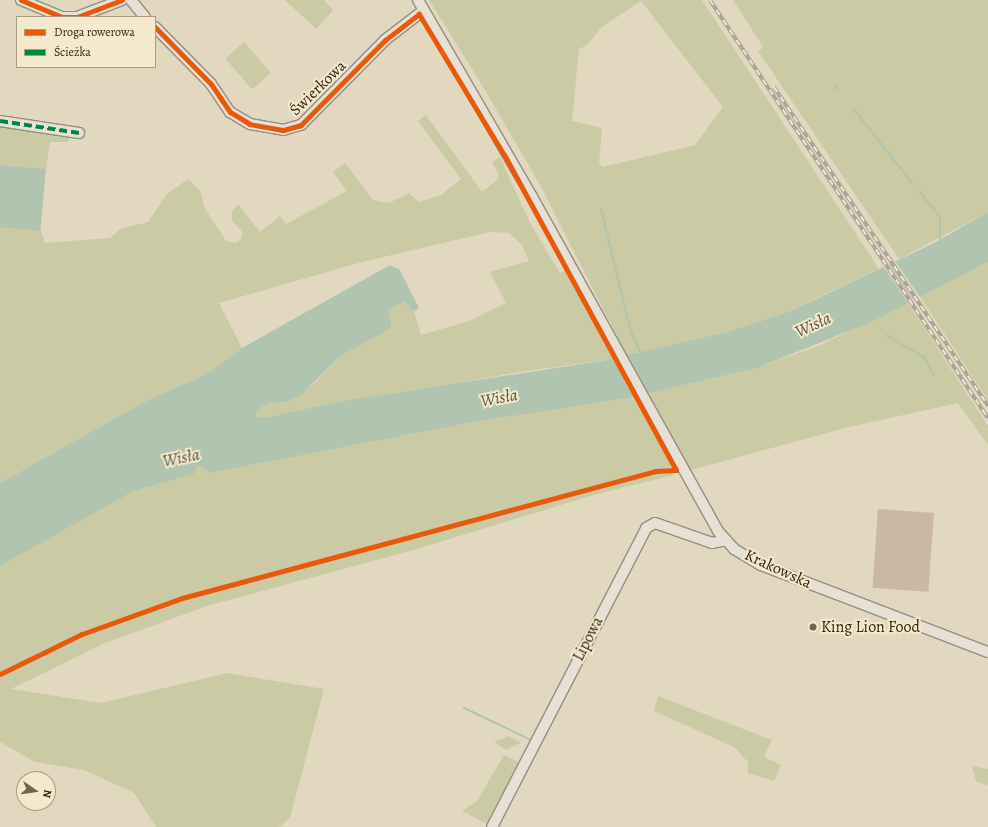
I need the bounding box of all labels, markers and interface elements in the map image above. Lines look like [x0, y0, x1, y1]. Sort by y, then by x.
legend [16, 16, 156, 68]
text: Droga rowerowa [54, 24, 135, 40]
text: Ścieżka [54, 44, 91, 60]
street label: Świerkowa [286, 56, 350, 120]
water label: Wisła [792, 308, 834, 342]
water label: Wisła [479, 385, 519, 411]
water label: Wisła [161, 444, 201, 472]
street label: Krakowska [741, 545, 815, 593]
street label: Lipowa [569, 614, 607, 664]
place label: King Lion Food [821, 617, 920, 637]
marker: King Lion Food [808, 622, 818, 632]
north arrow [16, 771, 56, 811]
text: N [39, 788, 55, 799]

